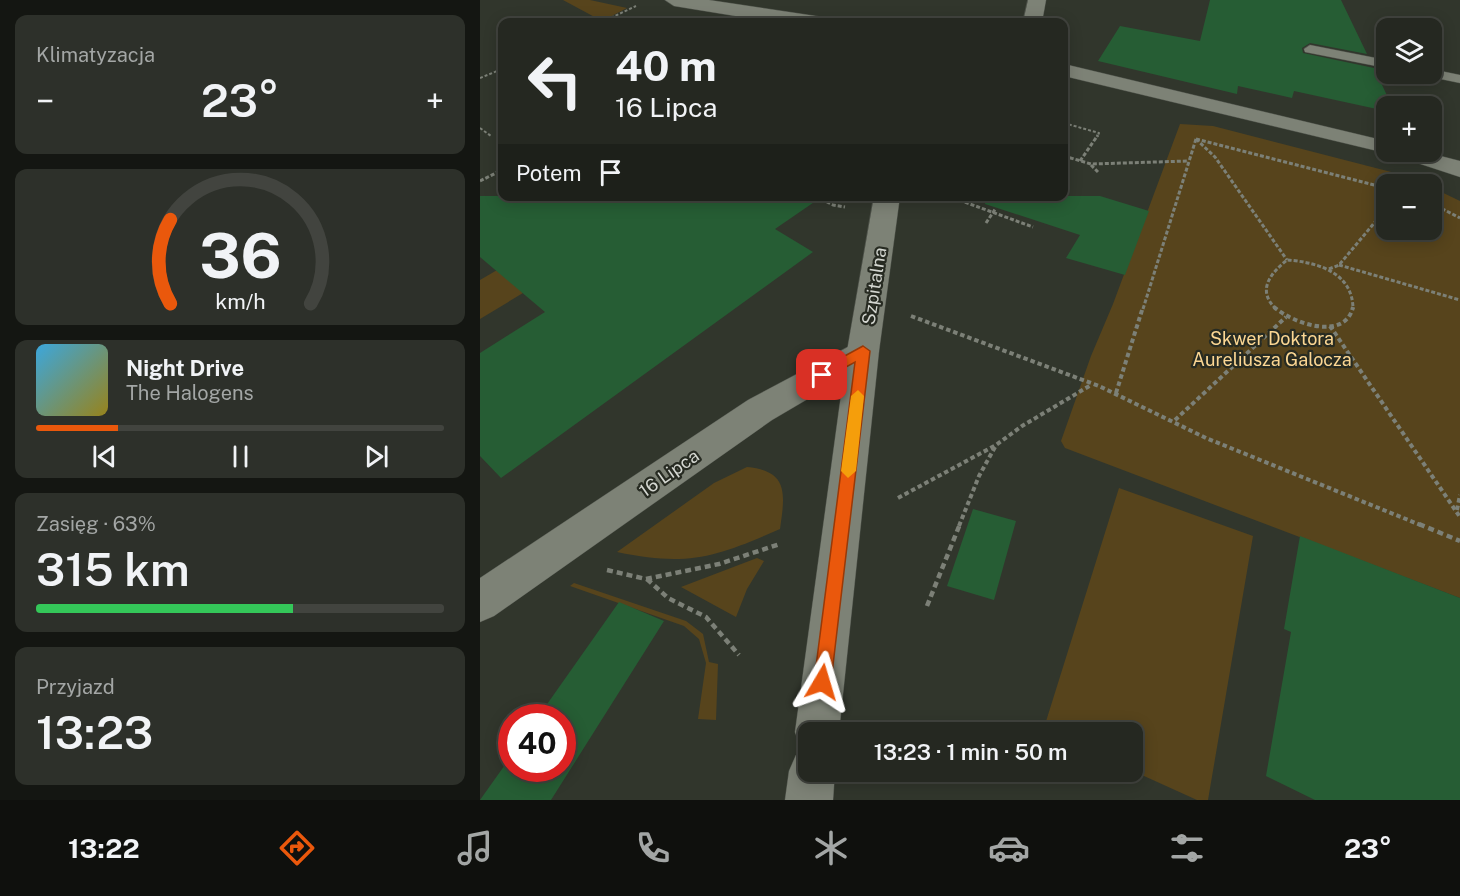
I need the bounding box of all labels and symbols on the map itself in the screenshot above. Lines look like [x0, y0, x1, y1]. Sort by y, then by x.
street label: Szpitalna [858, 246, 890, 326]
park label: Skwer Doktora Aureliusza Galocza [1192, 328, 1352, 370]
pin [796, 349, 847, 400]
street label: 16 Lipca [635, 445, 703, 501]
position arrow [790, 650, 854, 714]
speed limit sign: 40 [498, 704, 576, 782]

